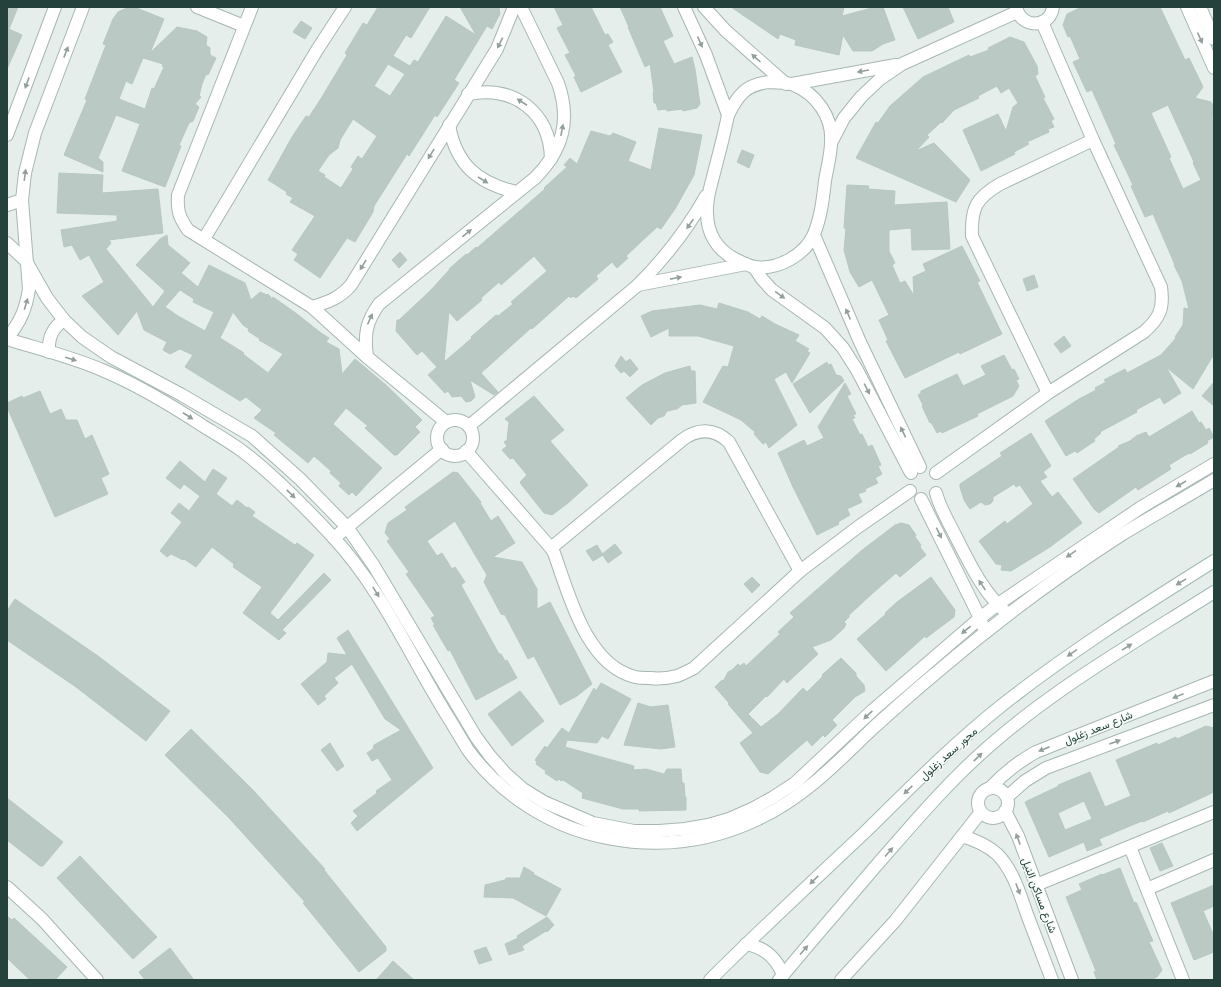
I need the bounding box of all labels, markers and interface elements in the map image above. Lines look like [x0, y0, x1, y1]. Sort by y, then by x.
one-way arrow [1198, 32, 1204, 44]
one-way arrow [497, 37, 503, 49]
one-way arrow [698, 37, 704, 49]
one-way arrow [63, 46, 69, 58]
one-way arrow [751, 53, 762, 62]
one-way arrow [857, 69, 869, 75]
one-way arrow [23, 77, 29, 89]
one-way arrow [516, 99, 528, 106]
one-way arrow [560, 124, 566, 136]
one-way arrow [428, 148, 435, 160]
one-way arrow [22, 169, 28, 182]
one-way arrow [477, 176, 489, 183]
one-way arrow [686, 218, 694, 229]
one-way arrow [461, 228, 472, 237]
one-way arrow [360, 259, 367, 270]
one-way arrow [670, 274, 682, 280]
one-way arrow [775, 291, 786, 300]
one-way arrow [23, 298, 29, 310]
one-way arrow [845, 309, 851, 320]
one-way arrow [368, 312, 374, 324]
one-way arrow [65, 356, 77, 362]
one-way arrow [864, 384, 870, 395]
one-way arrow [182, 412, 193, 419]
one-way arrow [900, 426, 906, 438]
one-way arrow [1175, 480, 1187, 487]
one-way arrow [286, 489, 295, 498]
one-way arrow [936, 527, 942, 539]
one-way arrow [1066, 550, 1076, 558]
one-way arrow [1175, 578, 1187, 585]
one-way arrow [978, 580, 986, 591]
one-way arrow [372, 586, 379, 598]
one-way arrow [961, 625, 971, 634]
one-way arrow [1122, 644, 1133, 651]
one-way arrow [1067, 649, 1078, 657]
one-way arrow [1171, 693, 1183, 699]
street label: شارع سعد زغلول [1061, 706, 1135, 749]
one-way arrow [863, 710, 873, 720]
street label: محور سعد زغلول [916, 723, 980, 783]
one-way arrow [1110, 739, 1122, 745]
one-way arrow [1038, 746, 1050, 752]
one-way arrow [973, 752, 983, 762]
one-way arrow [903, 785, 913, 795]
one-way arrow [1015, 832, 1021, 844]
one-way arrow [884, 846, 893, 857]
street label: شارع مساكن النيل [1018, 855, 1061, 936]
one-way arrow [810, 875, 819, 884]
one-way arrow [1015, 884, 1021, 896]
one-way arrow [799, 946, 808, 955]

